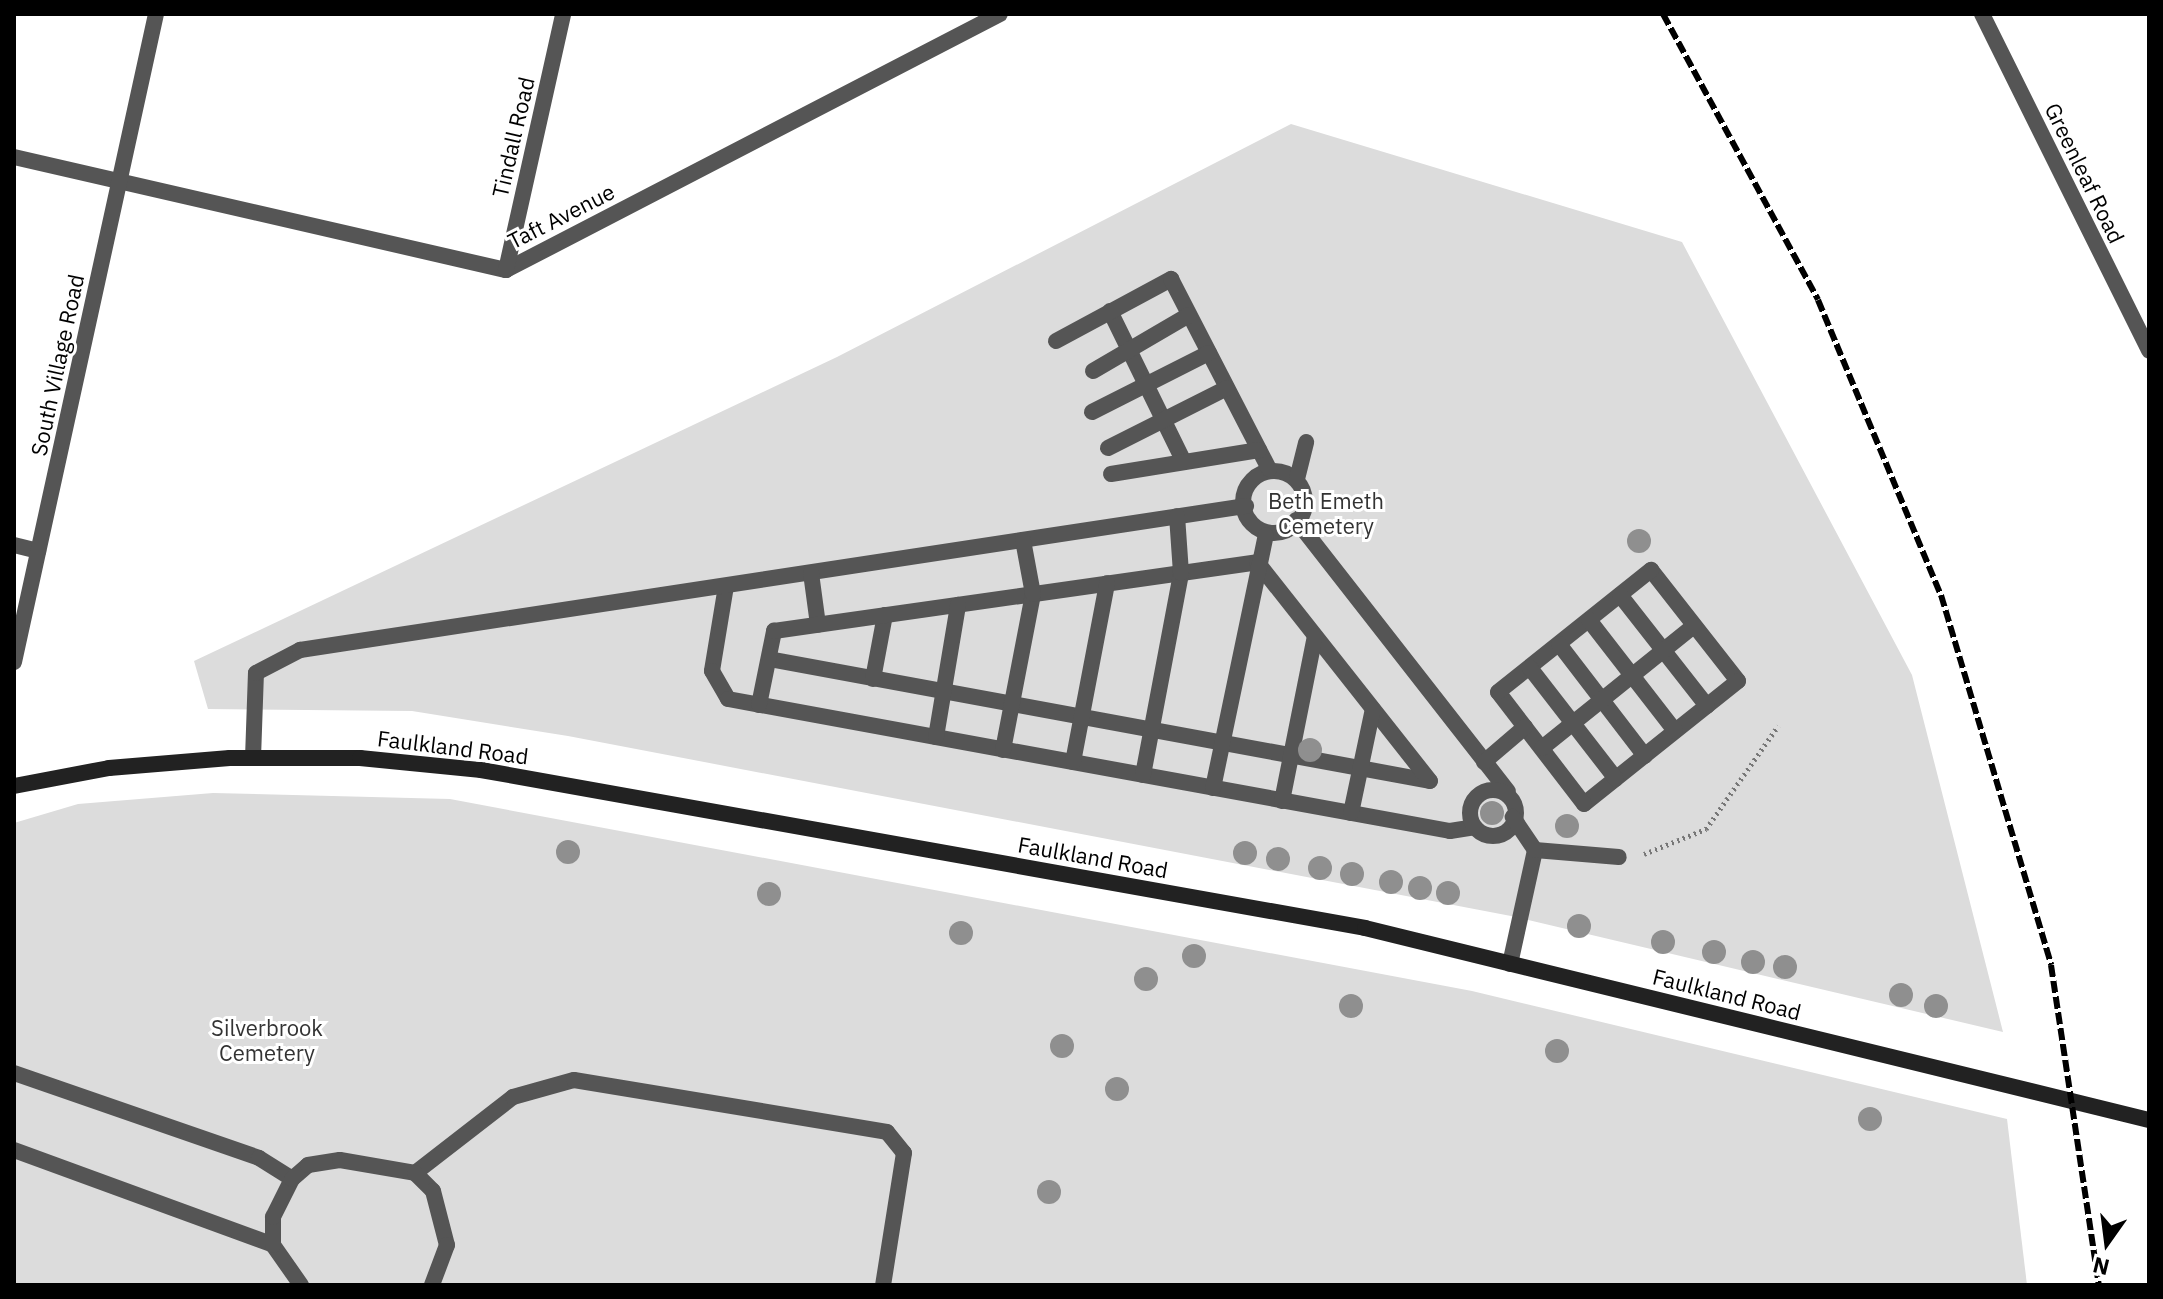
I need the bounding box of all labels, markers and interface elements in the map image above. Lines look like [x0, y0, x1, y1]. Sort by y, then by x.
street label: Tindall Road [486, 74, 540, 200]
street label: Greenleaf Road [2040, 99, 2130, 247]
street label: Taft Avenue [503, 178, 619, 254]
street label: South Village Road [25, 272, 89, 458]
park label: Beth Emeth Cemetery [1268, 487, 1384, 538]
street label: Faulkland Road [376, 725, 530, 769]
street label: Faulkland Road [1016, 831, 1170, 883]
street label: Faulkland Road [1650, 963, 1804, 1025]
park label: Silverbrook Cemetery [211, 1014, 323, 1066]
north arrow [2067, 1203, 2147, 1283]
text: N [2090, 1251, 2112, 1283]

